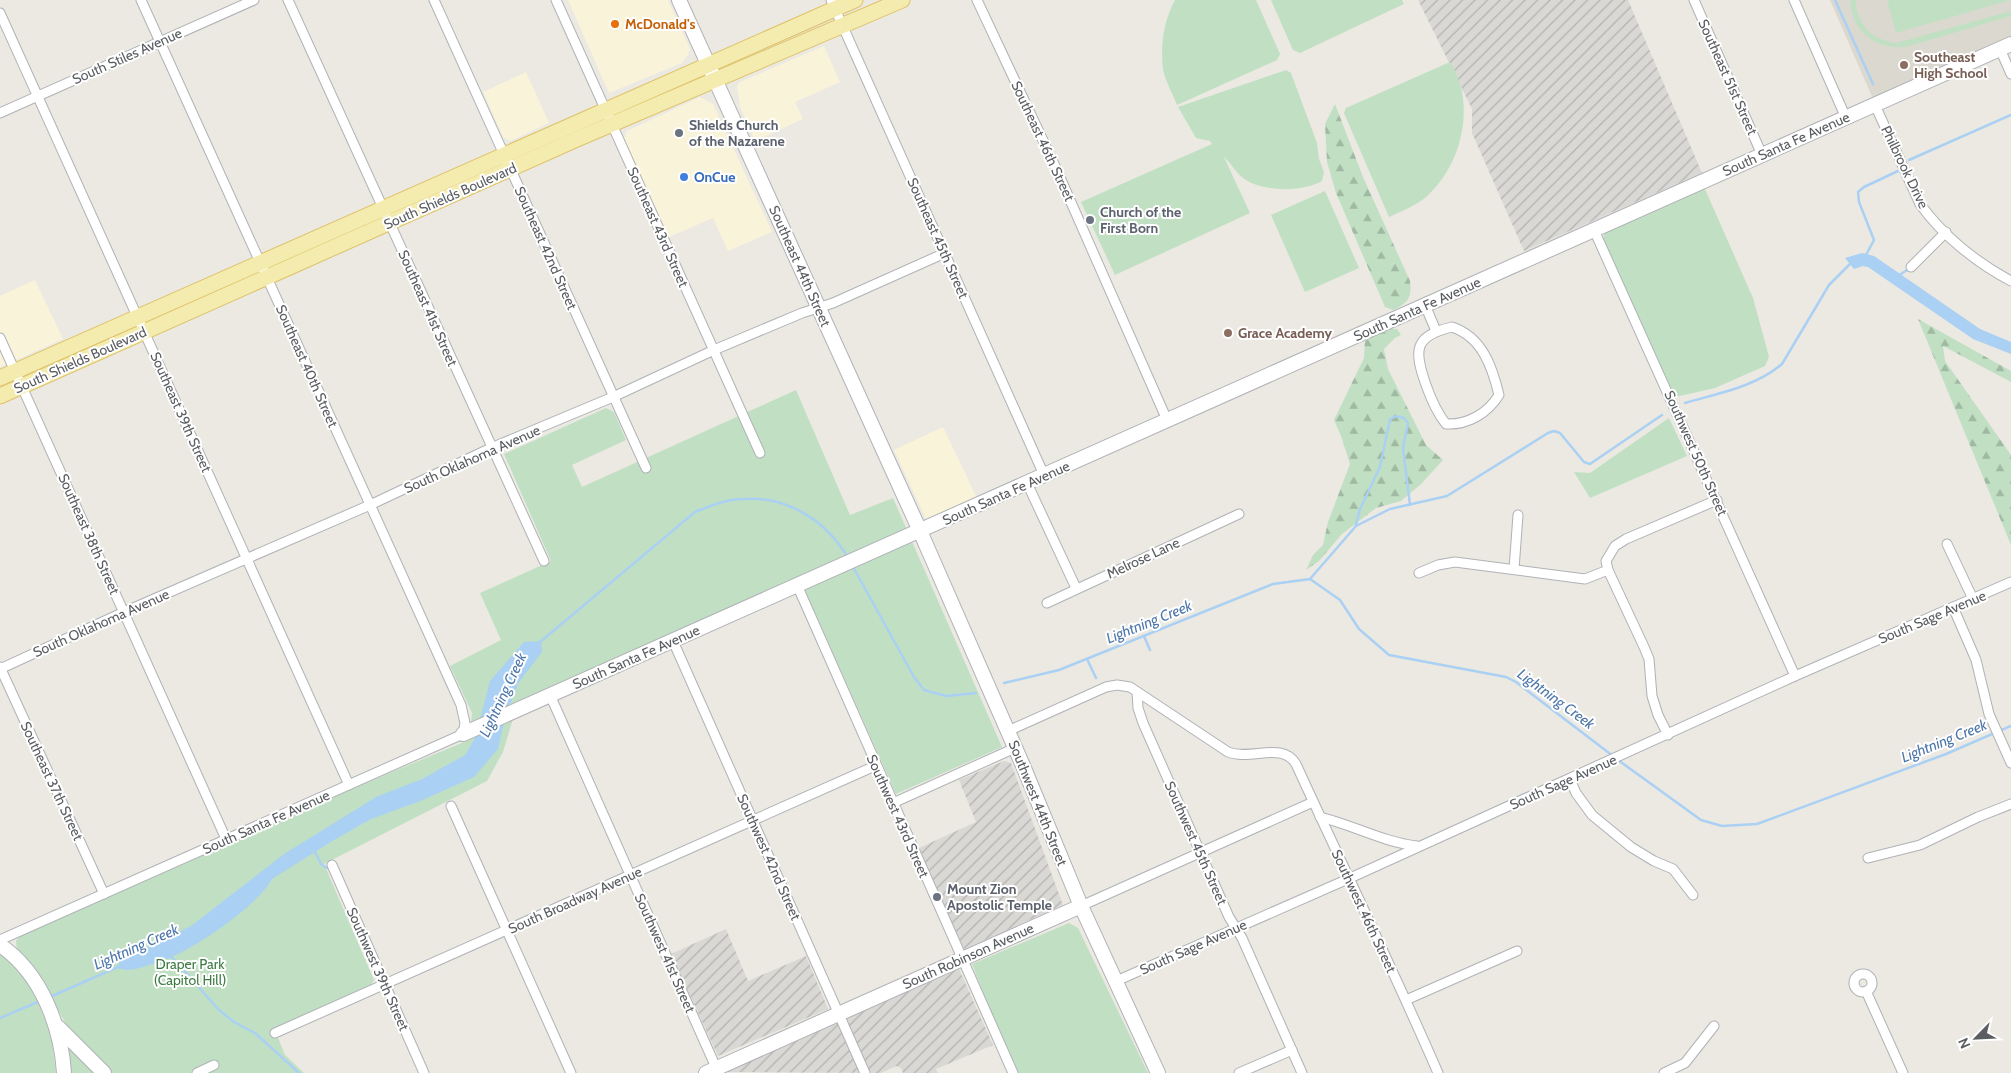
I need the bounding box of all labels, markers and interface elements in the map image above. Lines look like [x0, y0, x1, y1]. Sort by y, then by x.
place label: McDonald's [625, 15, 695, 33]
street label: Southeast 51st Street [1694, 16, 1762, 138]
marker: McDonald's [609, 18, 621, 30]
street label: South Stiles Avenue [69, 24, 185, 88]
place label: Southeast High School [1914, 48, 1987, 82]
marker: Southeast High School [1898, 59, 1910, 71]
street label: Southeast 46th Street [1007, 78, 1079, 204]
street label: South Santa Fe Avenue [1720, 108, 1852, 180]
place label: Shields Church of the Nazarene [689, 116, 785, 150]
street label: Philbrook Drive [1877, 123, 1933, 211]
marker: Shields Church of the Nazarene [673, 127, 685, 139]
street label: South Shields Boulevard [381, 159, 519, 233]
street label: Southeast 43rd Street [623, 164, 693, 290]
place label: OnCue [694, 168, 735, 186]
marker: OnCue [678, 171, 690, 183]
street label: Southeast 45th Street [903, 175, 973, 301]
street label: Southeast 42nd Street [511, 183, 581, 313]
street label: Southeast 44th Street [765, 203, 835, 330]
place label: Church of the First Born [1100, 203, 1181, 237]
marker: Church of the First Born [1084, 214, 1096, 226]
street label: Southeast 41st Street [394, 247, 462, 369]
street label: South Santa Fe Avenue [1351, 273, 1483, 345]
street label: Southeast 40th Street [272, 302, 342, 430]
street label: South Shields Boulevard [11, 323, 149, 397]
place label: Grace Academy [1238, 324, 1332, 342]
marker: Grace Academy [1222, 327, 1234, 339]
street label: Southeast 39th Street [146, 349, 216, 475]
street label: Southwest 50th Street [1660, 388, 1732, 519]
street label: South Oklahoma Avenue [401, 421, 543, 497]
street label: South Santa Fe Avenue [940, 457, 1072, 529]
street label: Southeast 38th Street [54, 471, 124, 598]
street label: Melrose Lane [1104, 533, 1182, 583]
street label: South Oklahoma Avenue [30, 585, 172, 661]
street label: South Sage Avenue [1875, 586, 1989, 648]
water label: Lightning Creek [1104, 596, 1195, 647]
street label: South Santa Fe Avenue [570, 621, 702, 693]
water label: Lightning Creek [476, 650, 531, 740]
water label: Lightning Creek [1514, 665, 1599, 733]
water label: Lightning Creek [1899, 715, 1990, 766]
street label: Southeast 37th Street [17, 719, 88, 844]
street label: Southwest 44th Street [1005, 738, 1072, 869]
street label: South Sage Avenue [1507, 750, 1619, 814]
street label: Southwest 43rd Street [863, 752, 933, 881]
street label: Southwest 45th Street [1161, 778, 1231, 908]
street label: South Santa Fe Avenue [200, 786, 332, 858]
street label: Southwest 42nd Street [733, 791, 805, 923]
street label: Southwest 46th Street [1328, 847, 1401, 976]
street label: South Broadway Avenue [505, 862, 645, 938]
place label: Mount Zion Apostolic Temple [947, 880, 1052, 914]
street label: Southwest 41st Street [631, 891, 699, 1016]
marker: Mount Zion Apostolic Temple [931, 891, 943, 903]
street label: Southwest 39th Street [343, 904, 413, 1034]
street label: South Sage Avenue [1137, 915, 1249, 979]
street label: South Robinson Avenue [899, 919, 1037, 993]
water label: Lightning Creek [91, 920, 182, 974]
park label: Draper Park (Capitol Hill) [154, 955, 226, 989]
north arrow [1951, 1013, 2001, 1063]
text: N [1954, 1035, 1974, 1051]

